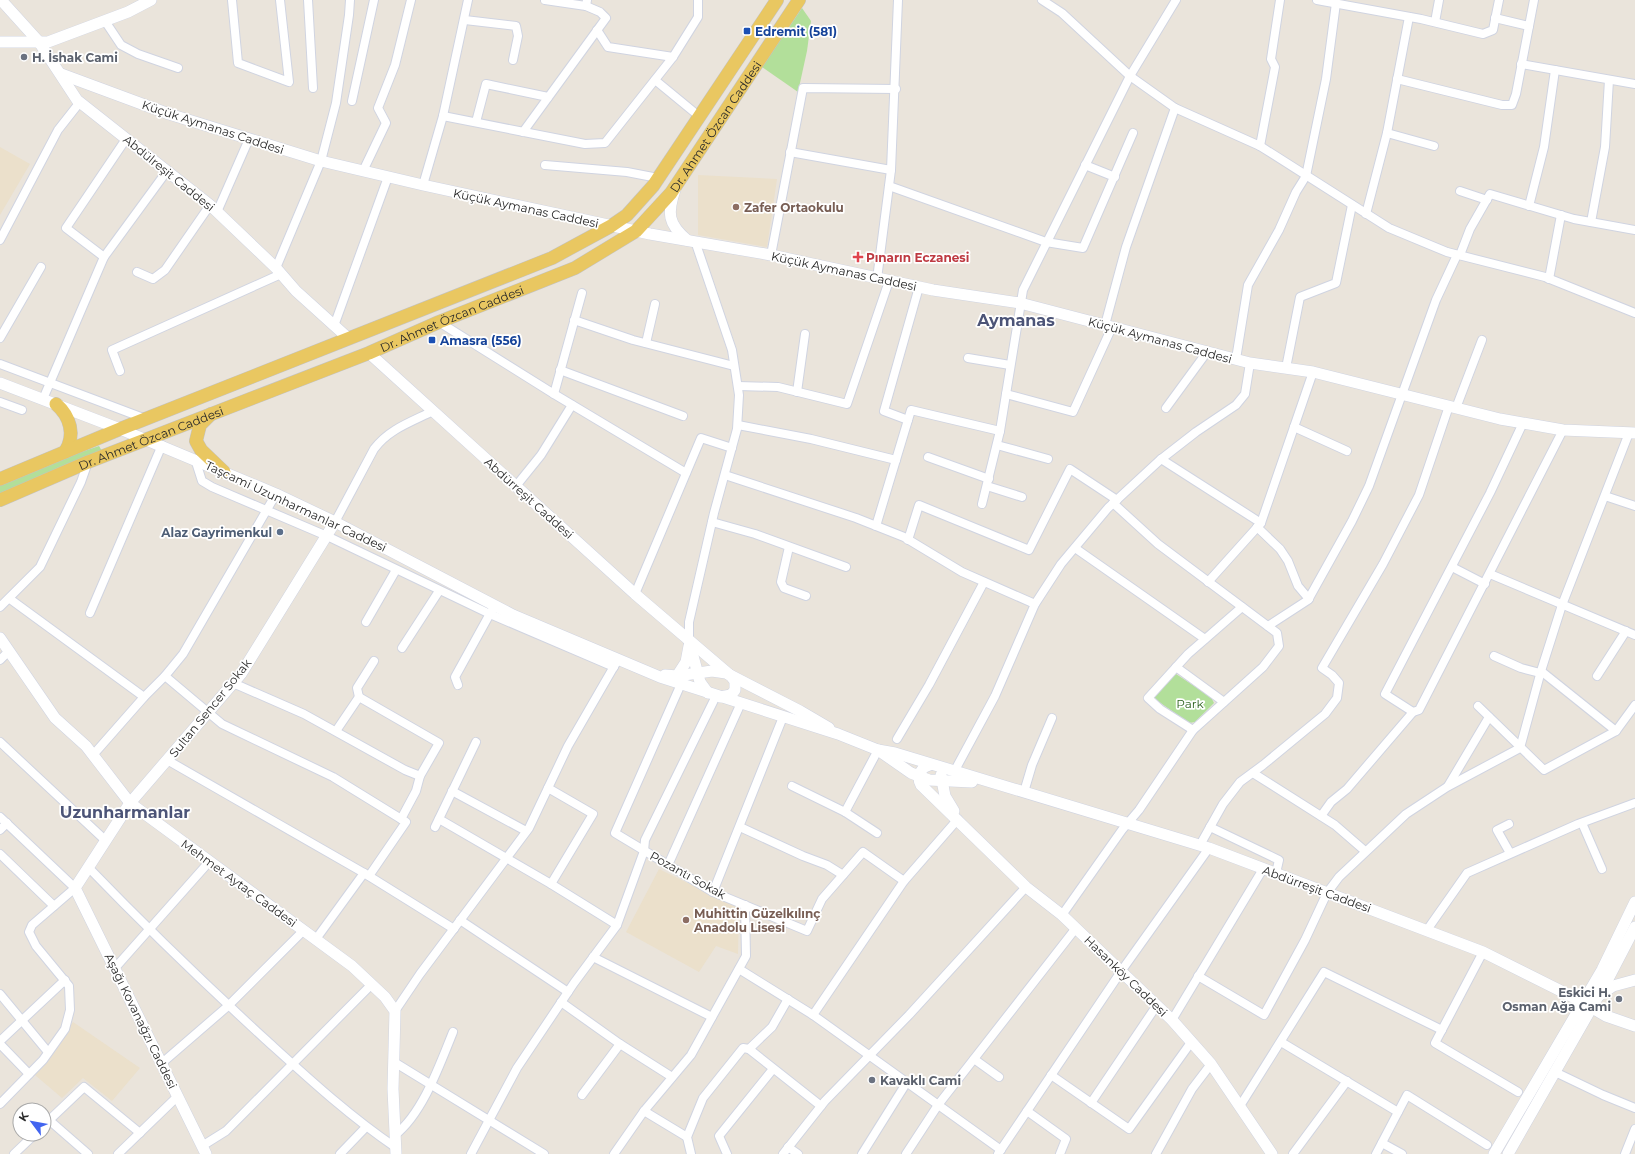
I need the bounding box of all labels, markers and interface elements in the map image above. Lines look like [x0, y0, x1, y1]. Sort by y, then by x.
place label: Edremit (581) [755, 24, 837, 39]
marker: Edremit (581) [742, 26, 752, 36]
place label: H. İshak Cami [32, 50, 118, 65]
marker: H. İshak Cami [19, 52, 29, 62]
street label: Dr. Ahmet Özcan Caddesi [666, 58, 764, 195]
street label: Küçük Aymanas Caddesi [140, 97, 286, 157]
street label: Abdülreşit Caddesi [120, 132, 218, 214]
street label: Küçük Aymanas Caddesi [452, 185, 600, 231]
place label: Zafer Ortaokulu [744, 200, 844, 215]
marker: Zafer Ortaokulu [731, 202, 741, 212]
street label: Küçük Aymanas Caddesi [770, 248, 918, 294]
place label: Pınarın Eczanesi [866, 250, 969, 265]
marker: Pınarın Eczanesi [853, 252, 863, 262]
street label: Dr. Ahmet Özcan Caddesi [377, 282, 526, 355]
district label: Aymanas [976, 311, 1055, 330]
street label: Küçük Aymanas Caddesi [1086, 314, 1234, 366]
place label: Amasra (556) [439, 333, 522, 348]
marker: Amasra (556) [427, 335, 437, 345]
street label: Dr. Ahmet Özcan Caddesi [76, 403, 225, 473]
street label: Abdürreşit Caddesi [481, 454, 577, 542]
street label: Taşcami Uzunharmanlar Caddesi [203, 457, 389, 555]
place label: Alaz Gayrimenkul [160, 525, 272, 540]
marker: Alaz Gayrimenkul [275, 527, 285, 537]
street label: Sultan Sencer Sokak [166, 655, 255, 760]
park label: Park [1176, 696, 1205, 711]
district label: Uzunharmanlar [60, 803, 190, 822]
street label: Mehmet Aytaç Caddesi [178, 836, 300, 930]
street label: Pozantı Sokak [647, 848, 729, 902]
street label: Abdürreşit Caddesi [1261, 862, 1373, 916]
place label: Muhittin Güzelkılınç Anadolu Lisesi [693, 906, 820, 935]
marker: Muhittin Güzelkılınç Anadolu Lisesi [681, 915, 691, 925]
street label: Hasanköy Caddesi [1081, 932, 1171, 1020]
street label: Aşağı Kovanağzı Caddesi [102, 951, 180, 1091]
place label: Eskici H. Osman Ağa Cami [1502, 985, 1611, 1014]
marker: Eskici H. Osman Ağa Cami [1614, 994, 1624, 1004]
place label: Kavaklı Cami [880, 1073, 961, 1088]
marker: Kavaklı Cami [867, 1075, 877, 1085]
north arrow [12, 1102, 52, 1142]
text: K [15, 1109, 32, 1124]

